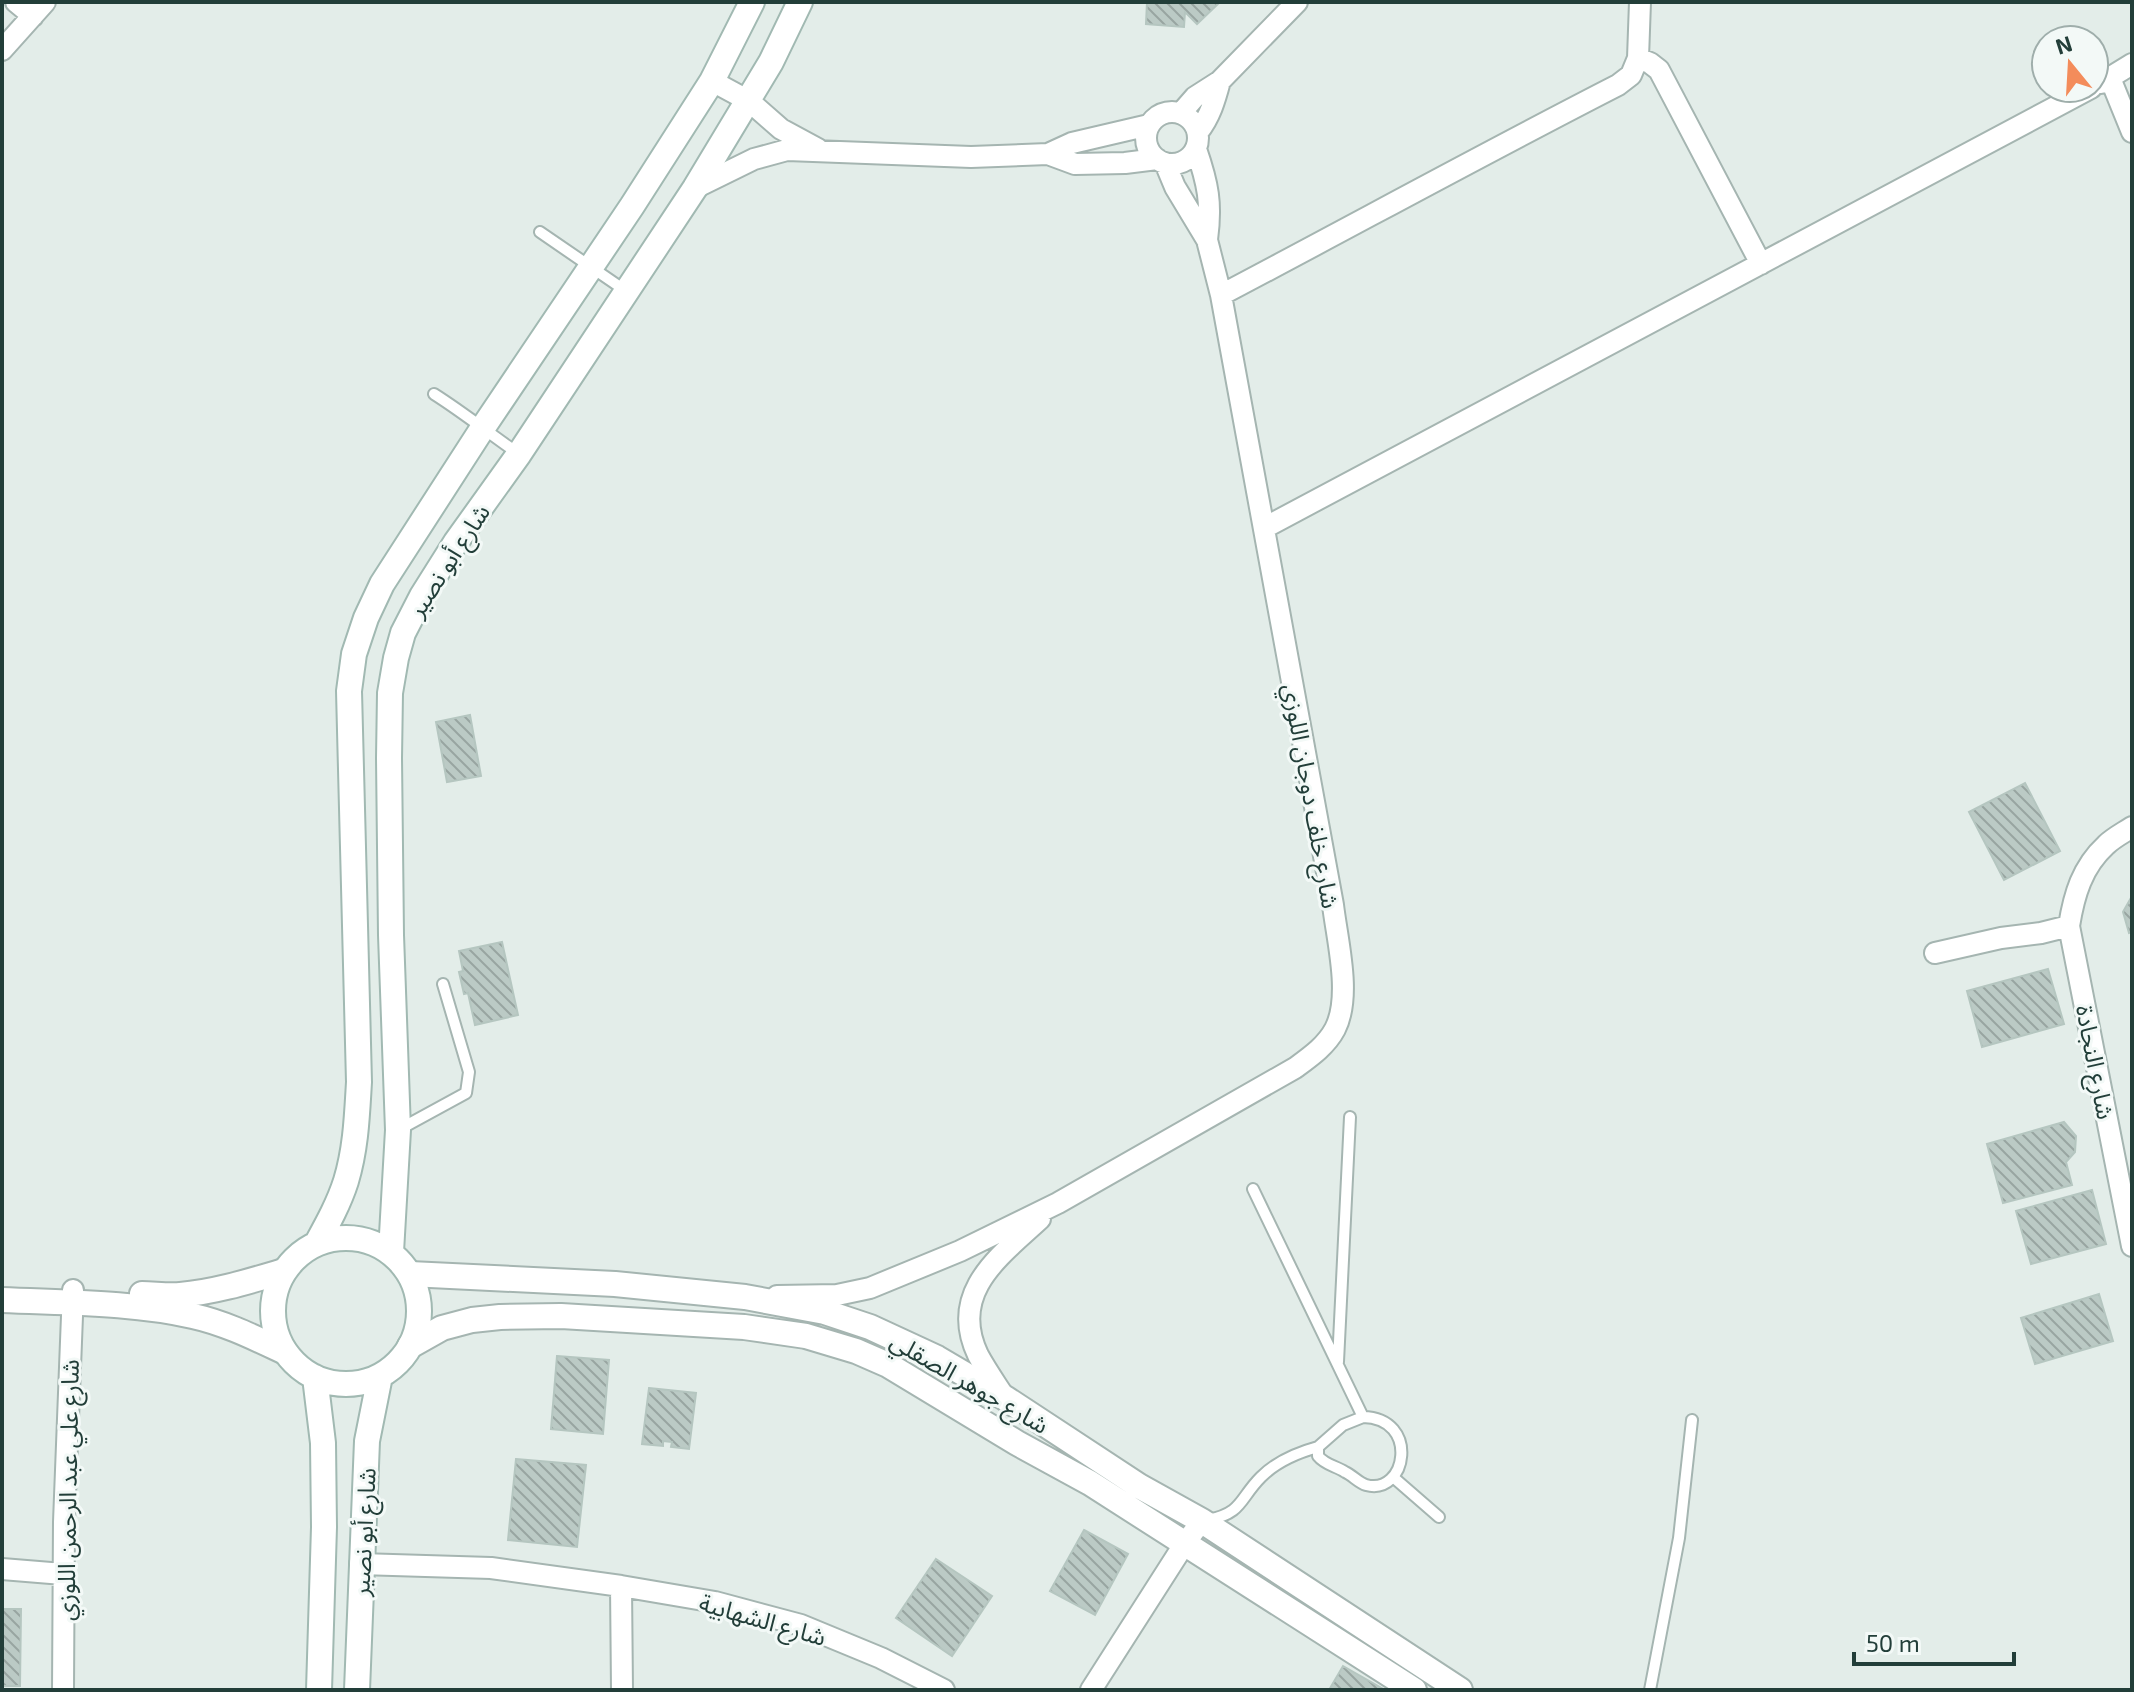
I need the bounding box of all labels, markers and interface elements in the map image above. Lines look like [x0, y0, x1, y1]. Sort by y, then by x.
north arrow [2030, 24, 2110, 104]
text: N [2052, 29, 2075, 59]
street label: شارع أبو نصير [400, 498, 499, 625]
street label: شارع خلف دوجان اللوزي [1272, 681, 1346, 912]
street label: شارع النجادة [2067, 1002, 2121, 1122]
street label: شارع جوهر الصقلي [883, 1325, 1054, 1444]
street label: شارع علي عبد الرحمن اللوزي [50, 1359, 89, 1621]
street label: شارع أبو نصير [345, 1467, 385, 1598]
street label: شارع الشهابية [695, 1587, 830, 1655]
scale bar [1854, 1616, 2014, 1666]
text: 50 m [1866, 1628, 1920, 1657]

